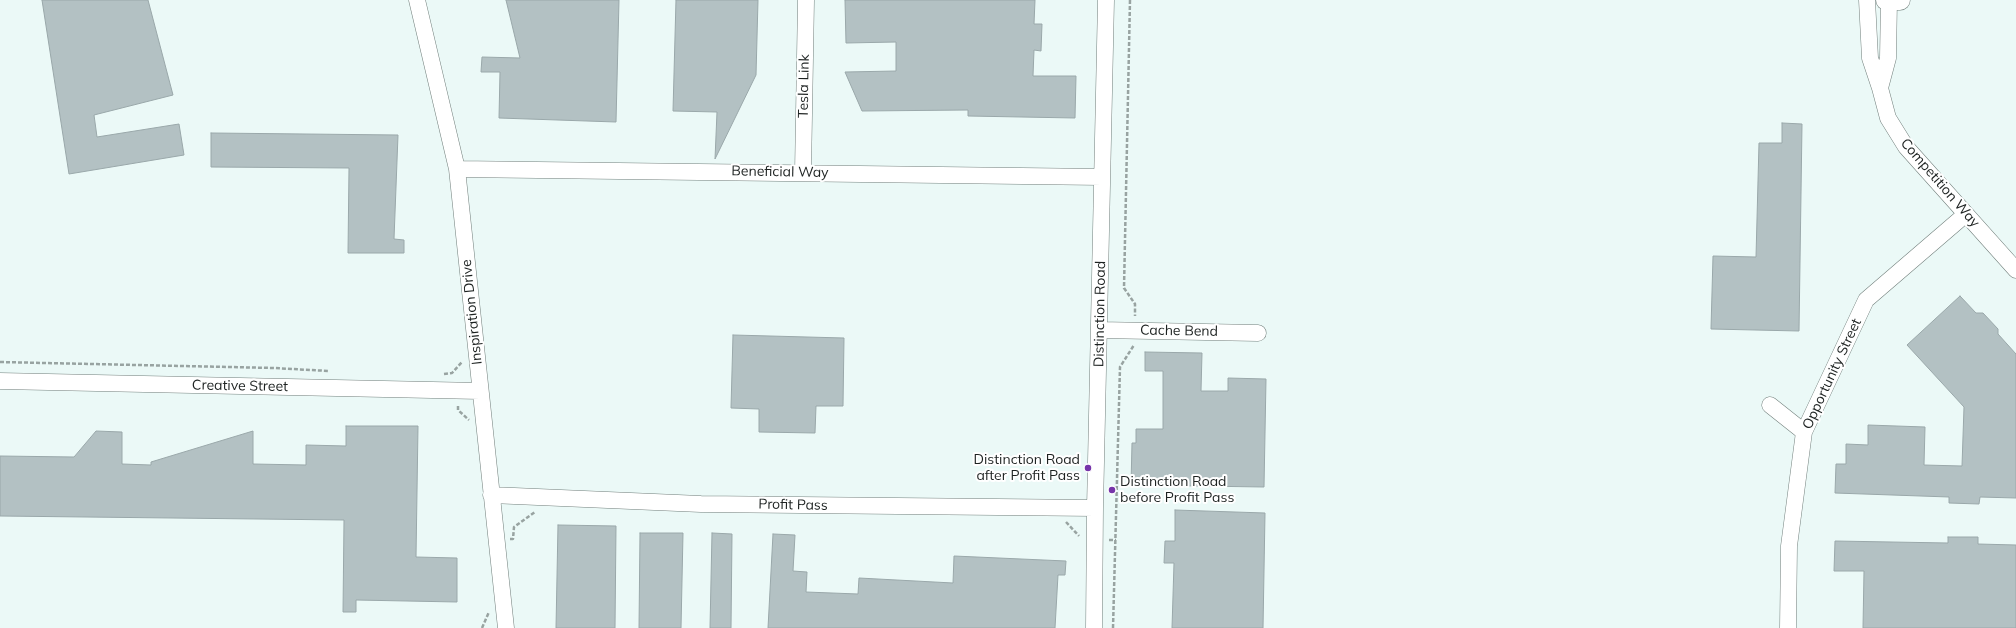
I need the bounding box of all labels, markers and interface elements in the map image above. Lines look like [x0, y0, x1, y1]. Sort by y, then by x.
street label: Tesla Link [795, 54, 813, 118]
street label: Competition Way [1897, 135, 1983, 231]
street label: Beneficial Way [731, 163, 829, 181]
street label: Inspiration Drive [458, 259, 486, 365]
street label: Distinction Road [1091, 261, 1109, 367]
street label: Opportunity Street [1799, 316, 1865, 432]
street label: Cache Bend [1140, 322, 1218, 340]
street label: Creative Street [192, 377, 288, 395]
place label: Distinction Road after Profit Pass [974, 452, 1080, 484]
marker: Distinction Road after Profit Pass [1083, 463, 1093, 473]
place label: Distinction Road before Profit Pass [1120, 474, 1234, 506]
marker: Distinction Road before Profit Pass [1107, 485, 1117, 495]
street label: Profit Pass [758, 496, 828, 514]

